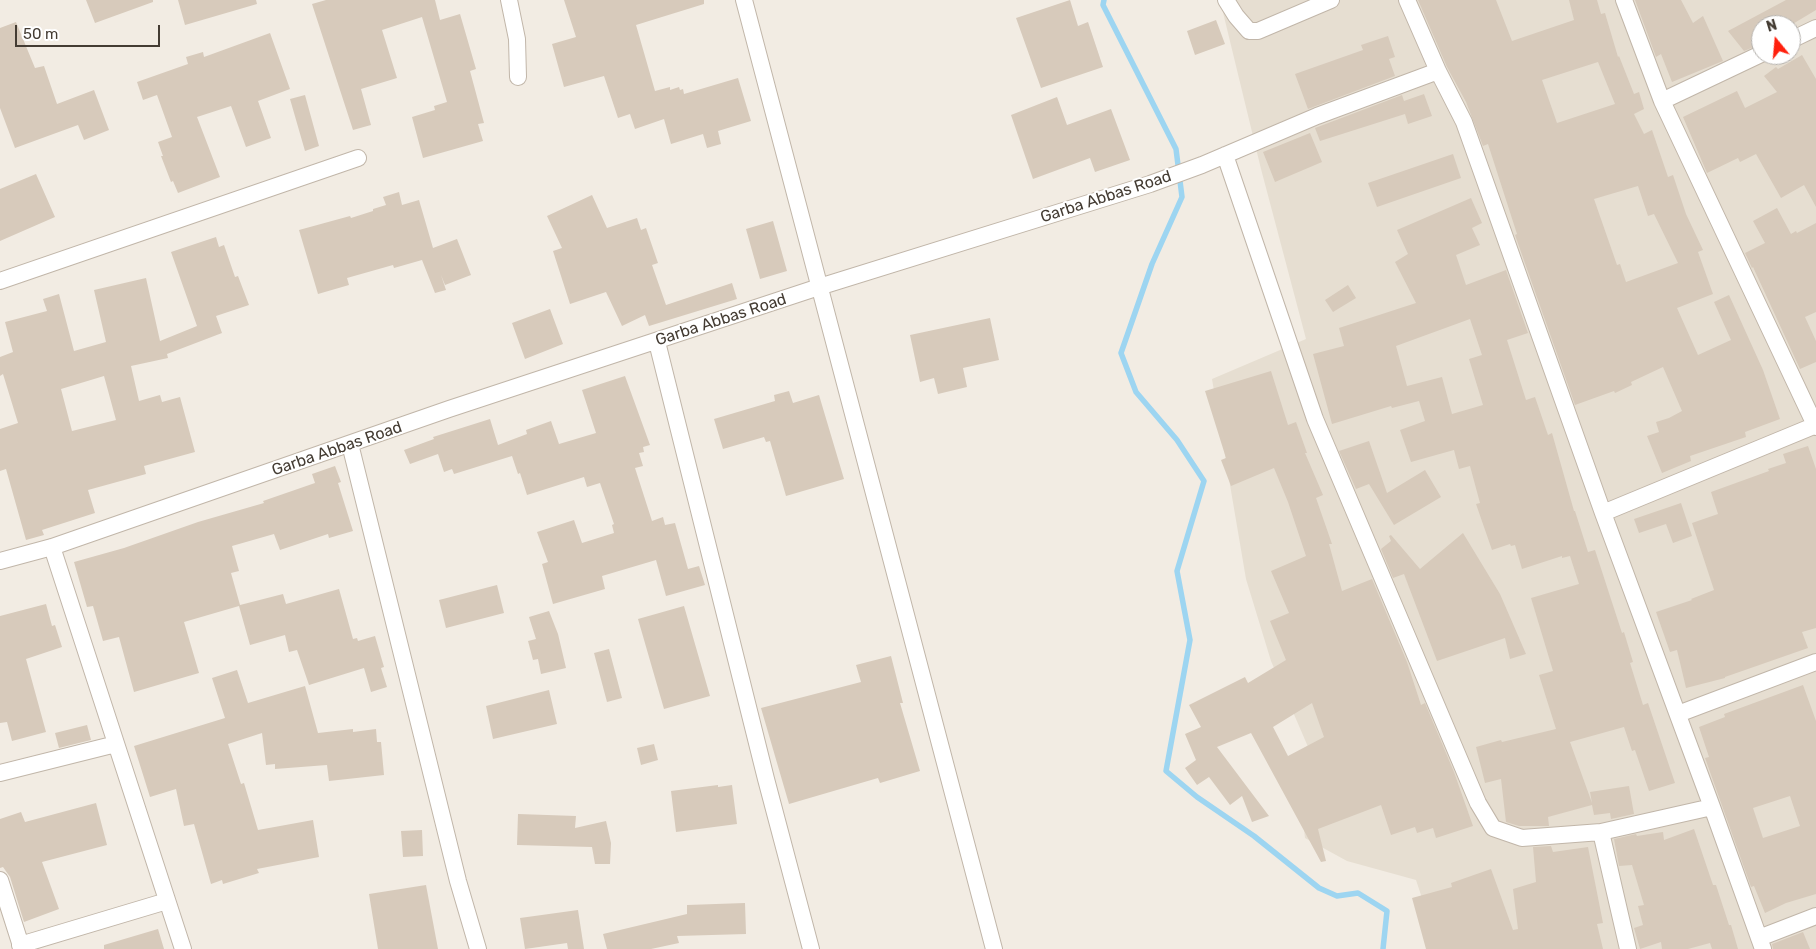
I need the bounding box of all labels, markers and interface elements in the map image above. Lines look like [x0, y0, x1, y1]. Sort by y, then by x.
scale bar [18, 15, 162, 47]
north arrow [1751, 15, 1801, 65]
text: N [1764, 17, 1779, 36]
text: 50 m [23, 25, 58, 43]
street label: Garba Abbas Road [1038, 167, 1174, 227]
street label: Garba Abbas Road [653, 290, 789, 350]
street label: Garba Abbas Road [269, 418, 405, 480]

